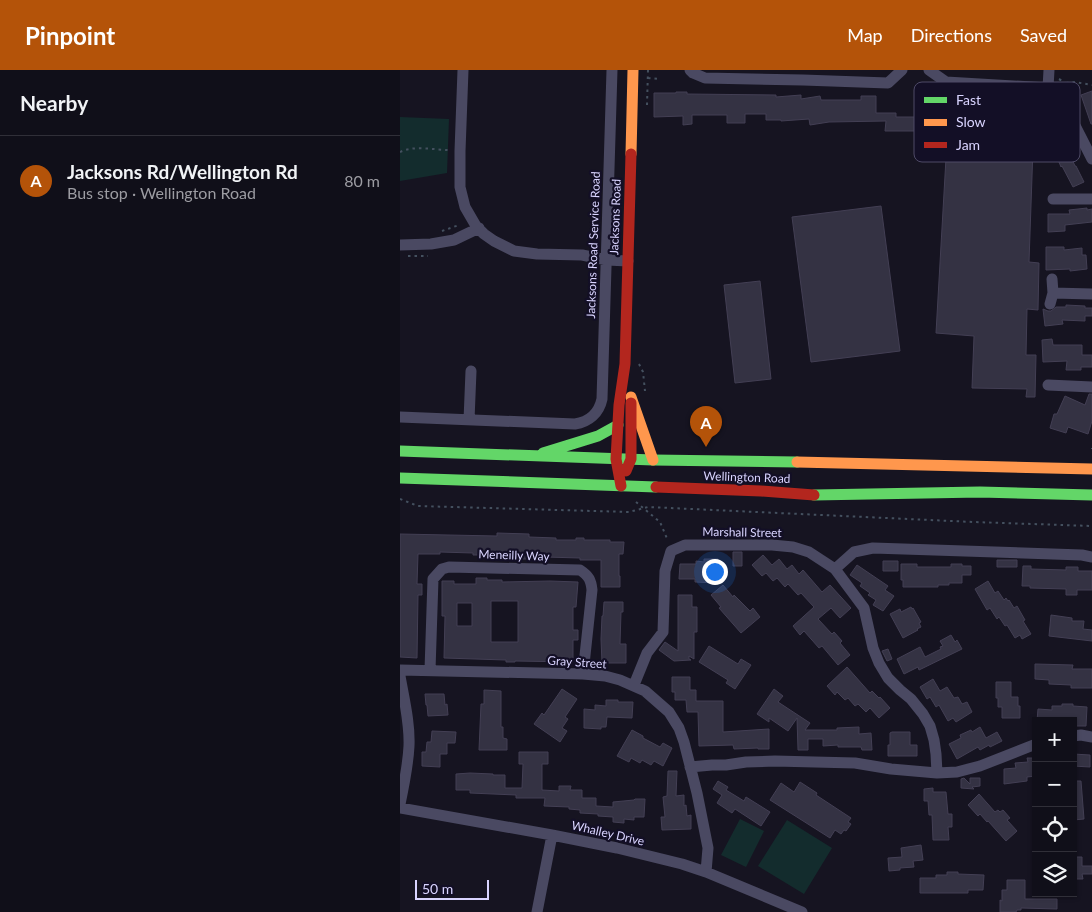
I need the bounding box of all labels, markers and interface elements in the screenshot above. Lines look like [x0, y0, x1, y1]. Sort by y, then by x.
text: Pinpoint [25, 21, 115, 50]
text: Map [847, 24, 883, 46]
text: Directions [911, 24, 992, 46]
text: Saved [1020, 24, 1067, 46]
legend [914, 82, 1080, 162]
text: Nearby [20, 90, 88, 115]
text: Fast [956, 91, 981, 108]
text: Slow [956, 113, 986, 130]
text: Jam [956, 136, 980, 153]
text: Jacksons Rd/Wellington Rd [67, 160, 298, 183]
text: A [30, 171, 42, 190]
text: 80 m [344, 171, 380, 190]
street label: Jacksons Road Service Road [583, 171, 603, 319]
street label: Jacksons Road [606, 179, 624, 255]
text: Bus stop · Wellington Road [67, 183, 256, 202]
pin: A [690, 406, 722, 447]
street label: Wellington Road [703, 468, 791, 486]
street label: Marshall Street [702, 524, 783, 540]
street label: Meneilly Way [478, 546, 551, 564]
your location [702, 559, 728, 585]
street label: Gray Street [547, 652, 608, 672]
map controls [1032, 717, 1077, 897]
button: + [1032, 717, 1077, 762]
button: − [1032, 762, 1077, 807]
button: locate [1032, 807, 1077, 852]
street label: Whalley Drive [570, 817, 646, 849]
button: layers [1032, 852, 1077, 897]
scale bar [415, 877, 489, 900]
text: 50 m [422, 880, 453, 897]

